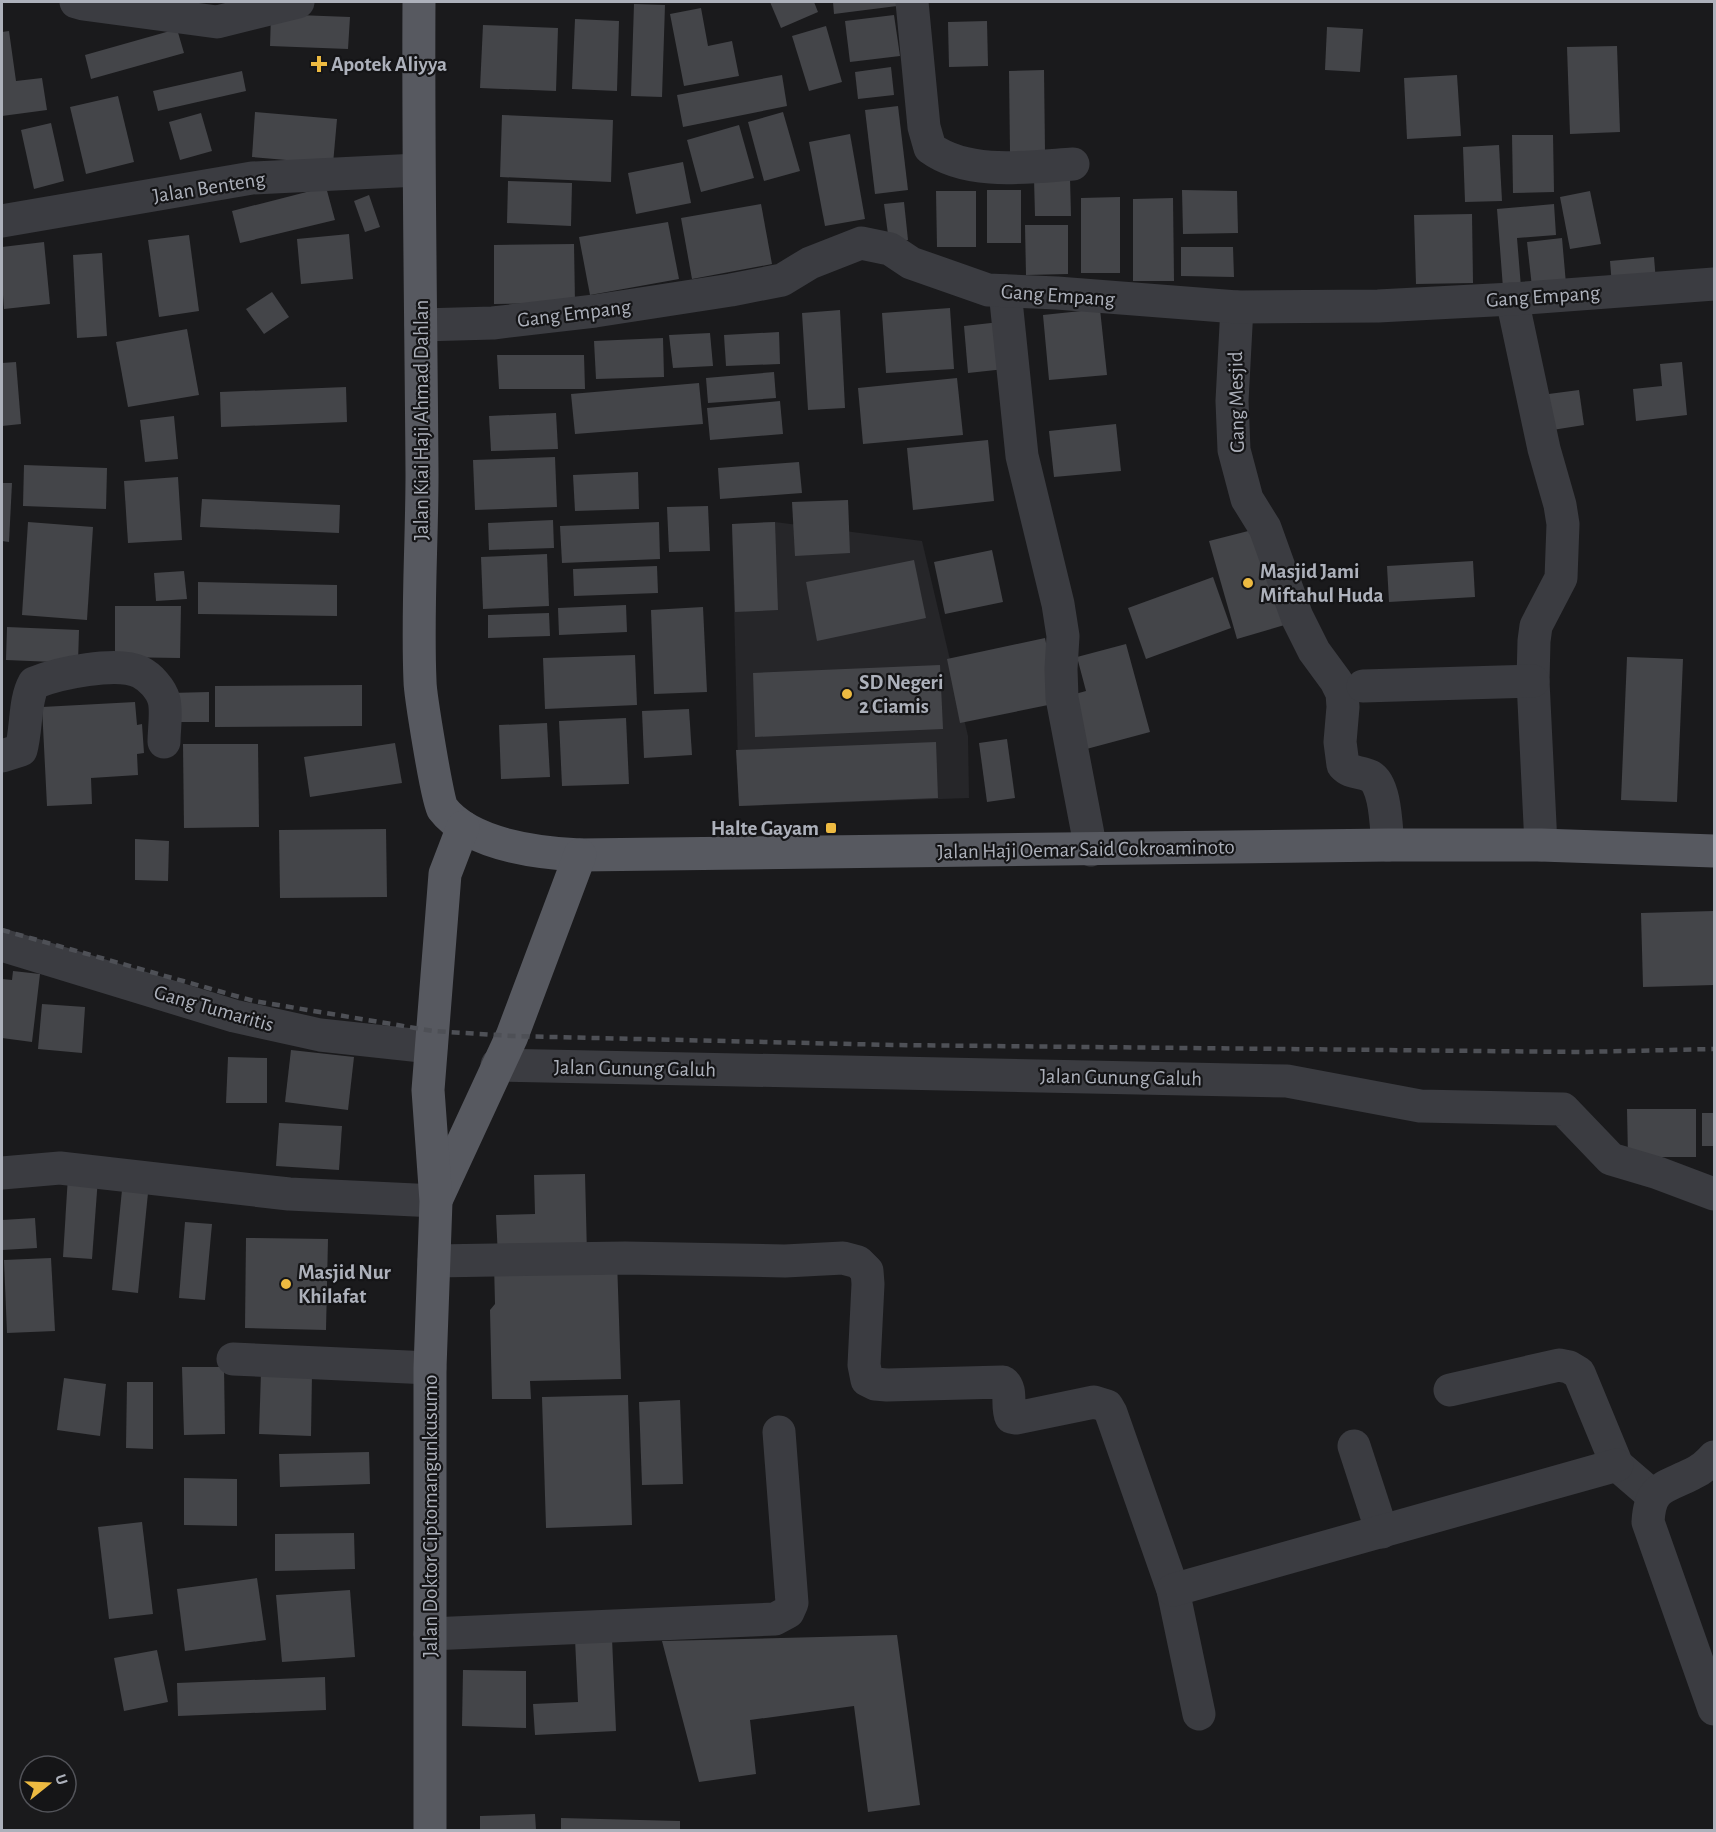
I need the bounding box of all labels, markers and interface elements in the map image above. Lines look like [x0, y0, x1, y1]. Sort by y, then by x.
place label: Apotek Aliyya [331, 54, 447, 75]
marker: Apotek Aliyya [312, 57, 326, 71]
street label: Jalan Benteng [151, 168, 268, 207]
street label: Gang Empang [1000, 281, 1117, 310]
street label: Gang Empang [1485, 282, 1602, 311]
street label: Gang Empang [516, 296, 633, 331]
street label: Jalan Kiai Haji Ahmad Dahlan [411, 300, 432, 540]
street label: Gang Mesjid [1225, 351, 1248, 453]
place label: Masjid Jami Miftahul Huda [1260, 561, 1384, 606]
marker: Masjid Jami Miftahul Huda [1241, 576, 1255, 590]
place label: SD Negeri 2 Ciamis [859, 672, 943, 717]
marker: SD Negeri 2 Ciamis [840, 687, 854, 701]
place label: Halte Gayam [711, 818, 819, 839]
marker: Halte Gayam [824, 821, 838, 835]
street label: Jalan Haji Oemar Said Cokroaminoto [937, 836, 1235, 863]
street label: Gang Tumaritis [152, 981, 276, 1036]
street label: Jalan Gunung Galuh [554, 1057, 716, 1080]
street label: Jalan Gunung Galuh [1040, 1066, 1202, 1089]
place label: Masjid Nur Khilafat [298, 1262, 392, 1307]
marker: Masjid Nur Khilafat [279, 1277, 293, 1291]
street label: Jalan Doktor Ciptomangunkusumo [420, 1375, 441, 1657]
north arrow [18, 1754, 78, 1814]
text: U [52, 1772, 71, 1787]

